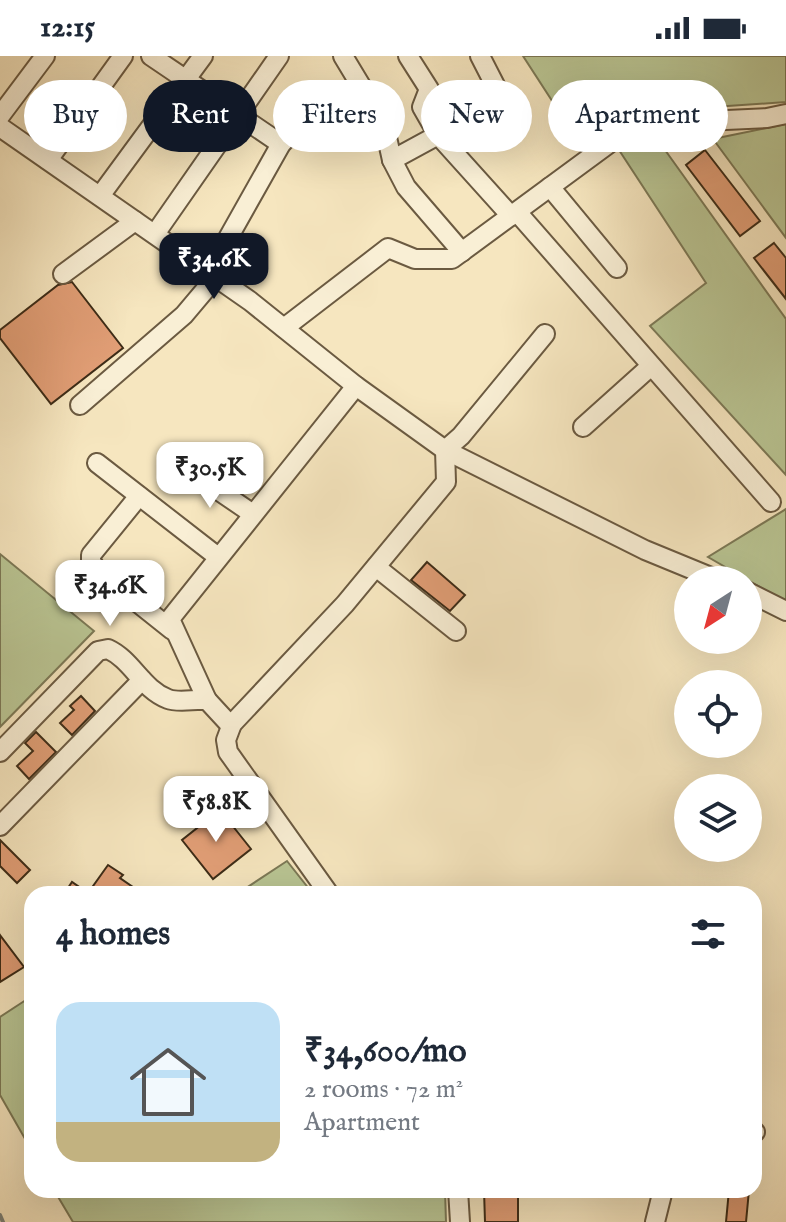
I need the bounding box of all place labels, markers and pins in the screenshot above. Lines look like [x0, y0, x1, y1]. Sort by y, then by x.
pin: ₹34.6K [149, 233, 279, 301]
pin: ₹30.5K [145, 442, 275, 510]
pin: ₹34.6K [45, 560, 175, 628]
pin: ₹58.8K [151, 776, 281, 844]

